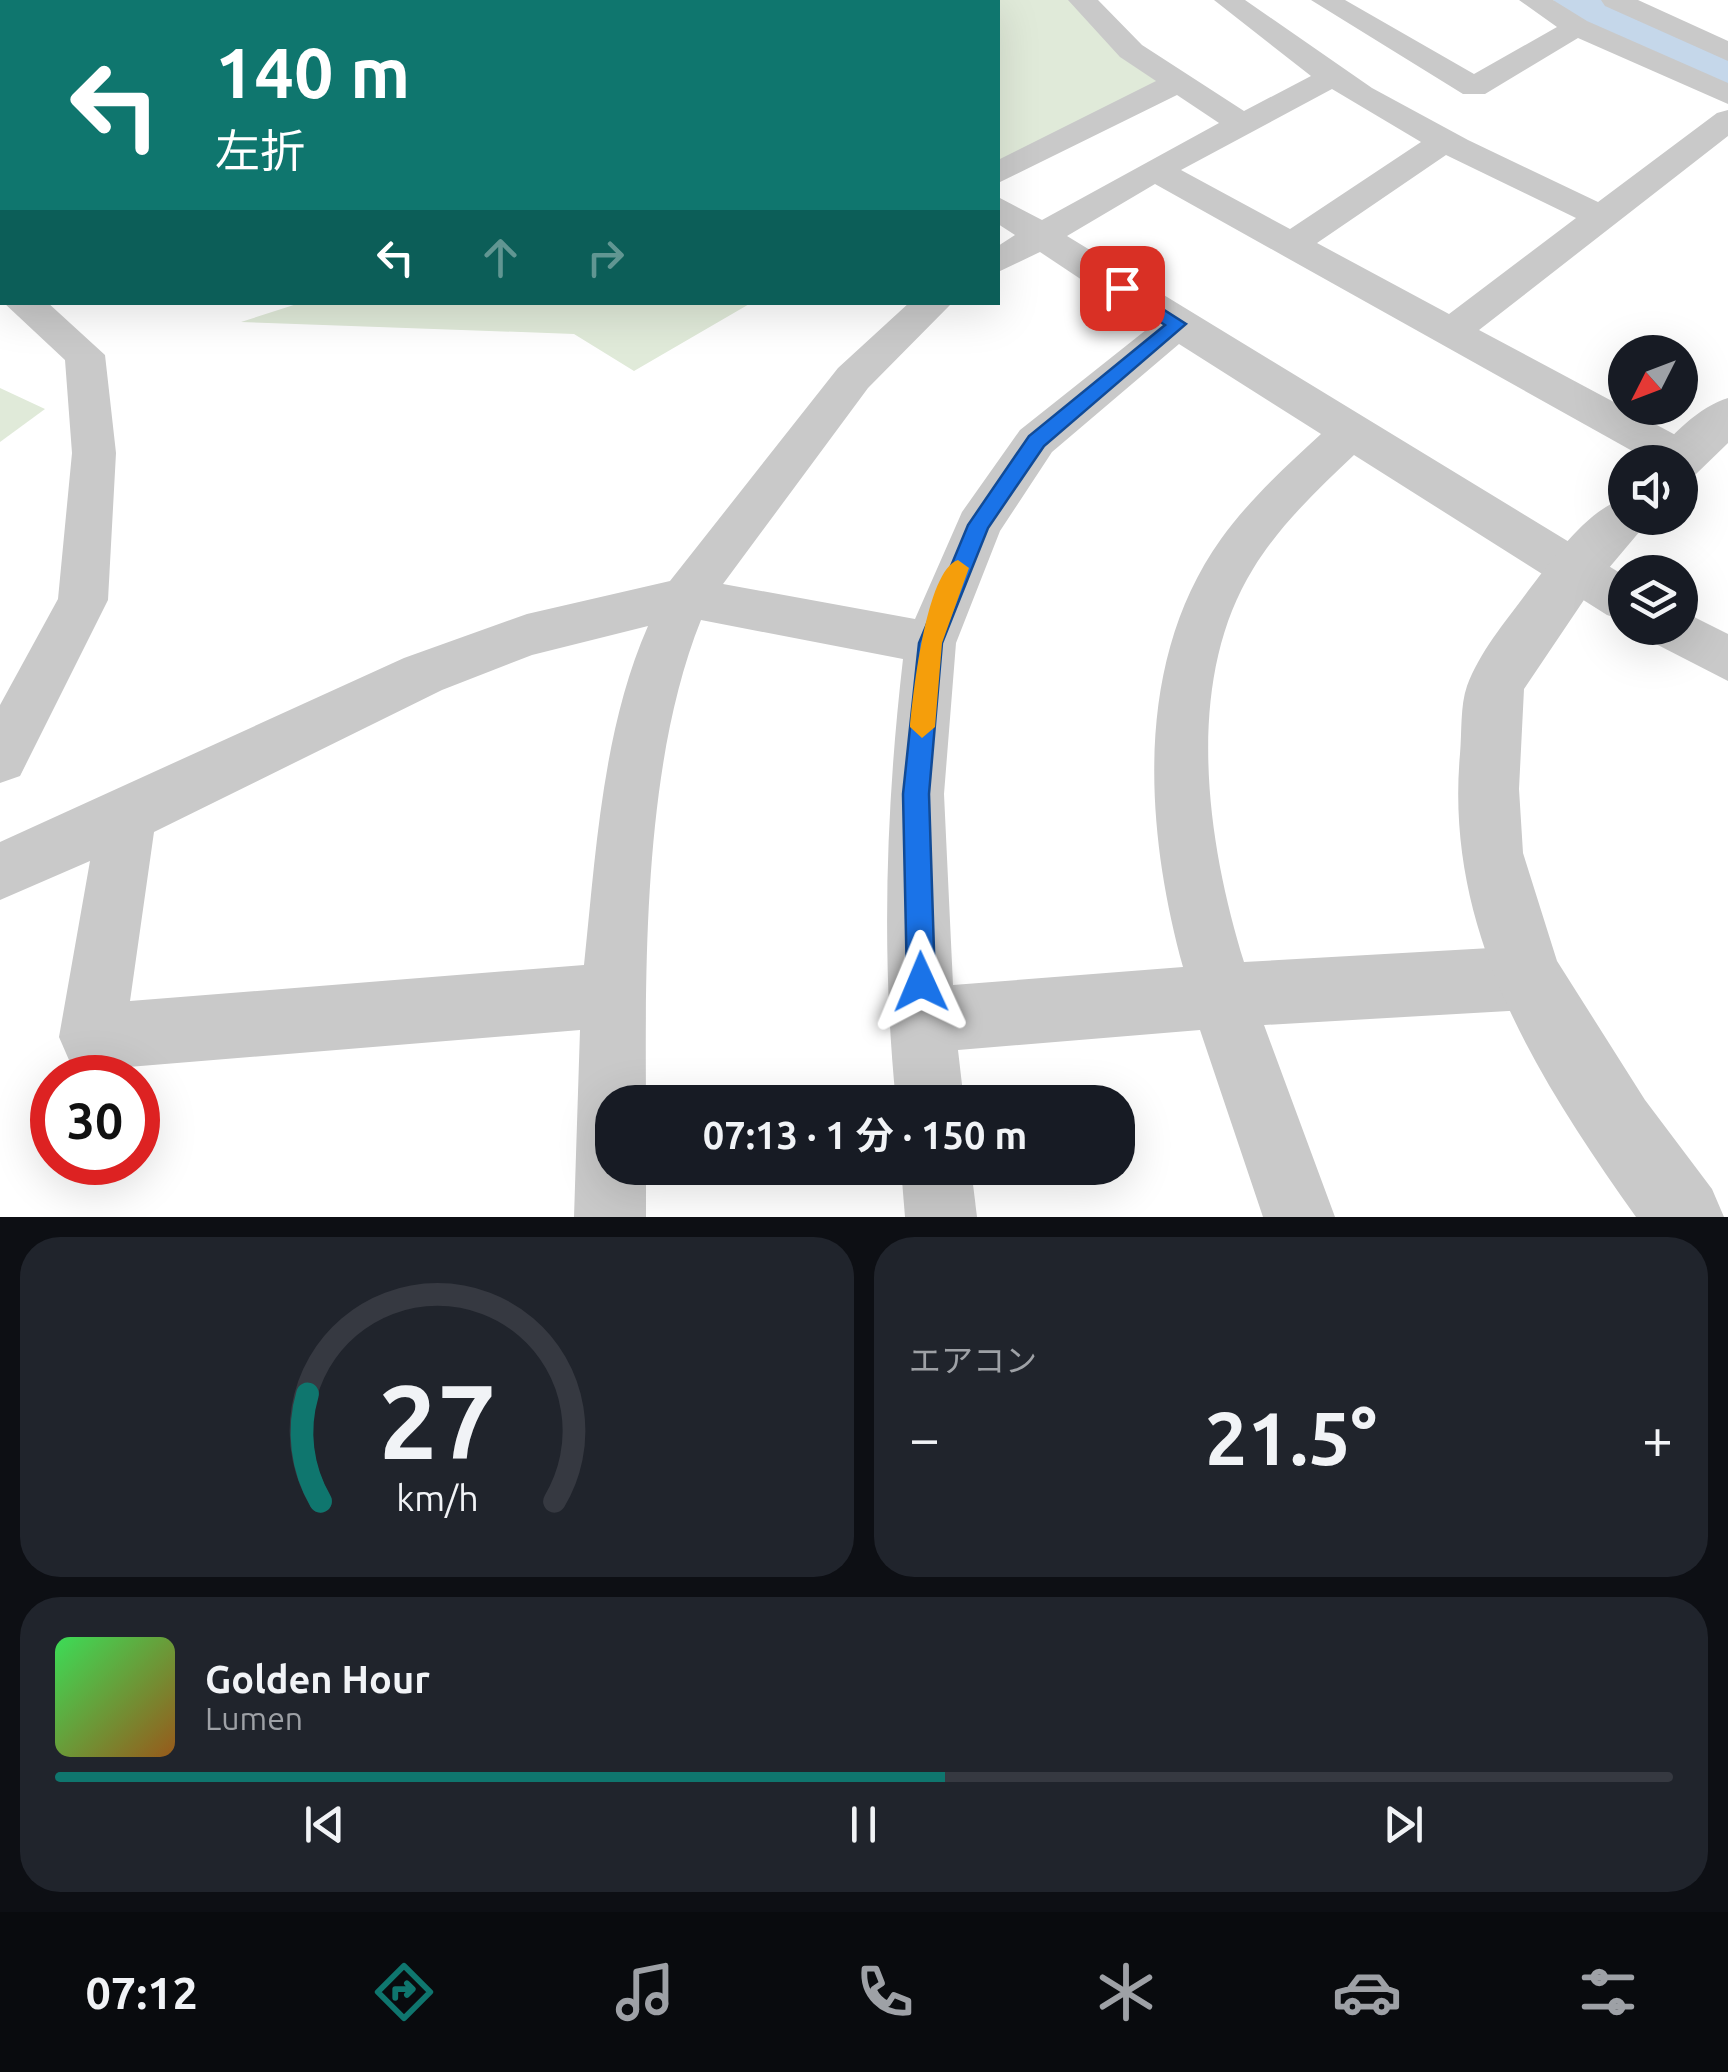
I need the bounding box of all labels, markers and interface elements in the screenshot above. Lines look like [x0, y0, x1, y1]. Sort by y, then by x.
text: 140 m [215, 33, 410, 111]
icon: left [50, 40, 180, 170]
text: 左折 [215, 125, 305, 176]
icon: left [368, 230, 423, 285]
icon: ahead [473, 230, 528, 285]
icon: right [578, 230, 633, 285]
pin [1080, 246, 1165, 331]
icon: arrive [1095, 261, 1150, 316]
north arrow [1608, 335, 1698, 425]
map controls [1608, 335, 1698, 645]
button: sound [1608, 445, 1698, 535]
button: layers [1608, 555, 1698, 645]
position arrow [869, 930, 973, 1034]
speed limit sign: 30 [30, 1055, 160, 1185]
text: 07:13 · 1 分 · 150 m [703, 1114, 1027, 1156]
text: エアコン [909, 1342, 1037, 1378]
text: 27 [378, 1362, 496, 1479]
text: 21.5° [1205, 1395, 1377, 1479]
text: − [909, 1407, 940, 1468]
text: + [1642, 1407, 1673, 1468]
text: km/h [396, 1478, 478, 1518]
text: Golden Hour [205, 1658, 430, 1700]
text: Lumen [205, 1700, 303, 1736]
icon: previous [297, 1797, 352, 1852]
icon: pause [836, 1797, 891, 1852]
icon: next [1376, 1797, 1431, 1852]
icon: directions [369, 1957, 439, 2027]
icon: music [610, 1957, 680, 2027]
icon: phone [850, 1957, 920, 2027]
icon: climate [1091, 1957, 1161, 2027]
icon: car [1332, 1957, 1402, 2027]
icon: filters [1573, 1957, 1643, 2027]
text: 07:12 [85, 1967, 198, 2018]

